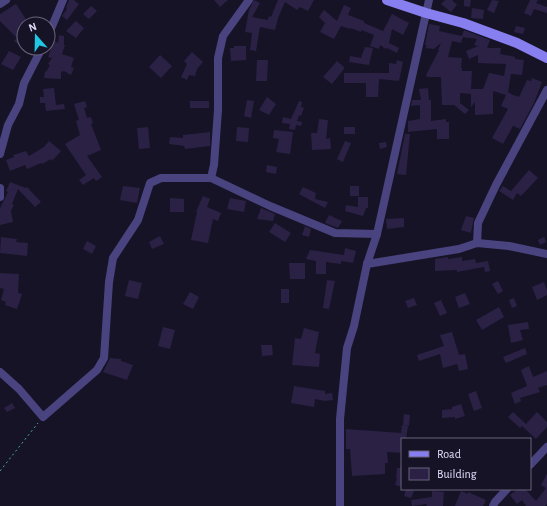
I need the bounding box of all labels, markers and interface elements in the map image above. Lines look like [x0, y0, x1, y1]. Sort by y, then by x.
north arrow [16, 16, 56, 56]
text: N [27, 21, 38, 34]
legend [401, 438, 531, 490]
text: Road [437, 448, 461, 460]
text: Building [437, 468, 477, 480]

